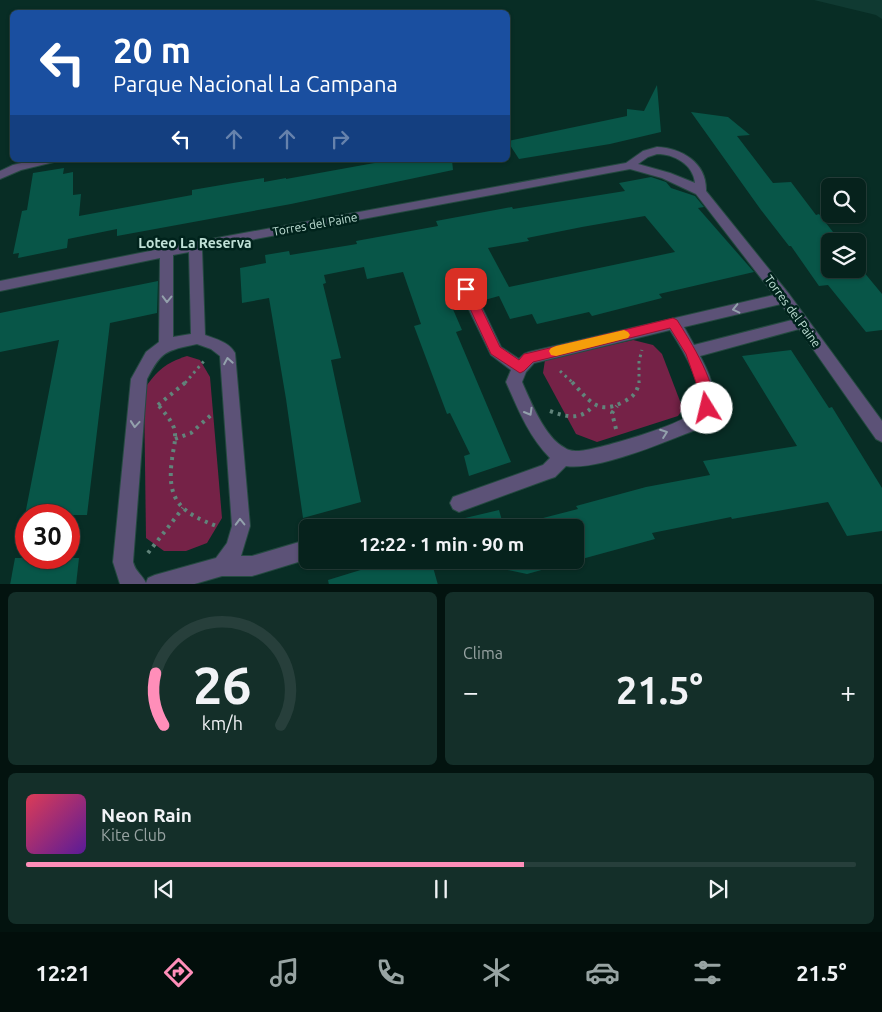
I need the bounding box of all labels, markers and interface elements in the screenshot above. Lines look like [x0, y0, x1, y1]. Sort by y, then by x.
icon: left [30, 30, 95, 95]
text: 20 m [113, 30, 191, 70]
text: Parque Nacional La Campana [113, 71, 398, 96]
icon: left [167, 125, 195, 153]
icon: ahead [220, 125, 248, 153]
icon: ahead [273, 125, 301, 153]
icon: right [326, 125, 354, 153]
map controls [821, 178, 866, 278]
button: search [821, 178, 866, 223]
street label: Torres del Paine [272, 210, 358, 238]
button: layers [821, 233, 866, 278]
district label: Loteo La Reserva [138, 235, 252, 251]
pin [445, 268, 487, 310]
street label: Torres del Paine [762, 272, 824, 350]
icon: arrive [452, 275, 480, 303]
one-way arrow [161, 295, 172, 303]
one-way arrow [732, 303, 741, 314]
one-way arrow [223, 356, 233, 365]
position arrow [680, 381, 732, 433]
one-way arrow [523, 407, 533, 416]
one-way arrow [130, 420, 141, 428]
one-way arrow [659, 429, 668, 439]
speed limit sign: 30 [15, 504, 80, 569]
one-way arrow [235, 518, 246, 526]
text: 12:22 · 1 min · 90 m [359, 533, 524, 555]
text: Clima [463, 644, 503, 662]
text: 26 [193, 656, 252, 714]
text: 21.5° [616, 669, 703, 711]
text: − [463, 676, 479, 707]
text: + [840, 676, 856, 707]
text: km/h [202, 713, 243, 733]
text: Neon Rain [101, 804, 192, 826]
text: Kite Club [101, 826, 166, 844]
icon: previous [150, 875, 178, 903]
icon: pause [427, 875, 455, 903]
icon: next [704, 875, 732, 903]
icon: directions [161, 955, 196, 990]
icon: music [267, 955, 302, 990]
icon: phone [373, 955, 408, 990]
icon: climate [479, 955, 514, 990]
icon: car [585, 955, 620, 990]
icon: filters [690, 955, 725, 990]
text: 12:21 [35, 960, 90, 985]
text: 21.5° [796, 960, 847, 985]

